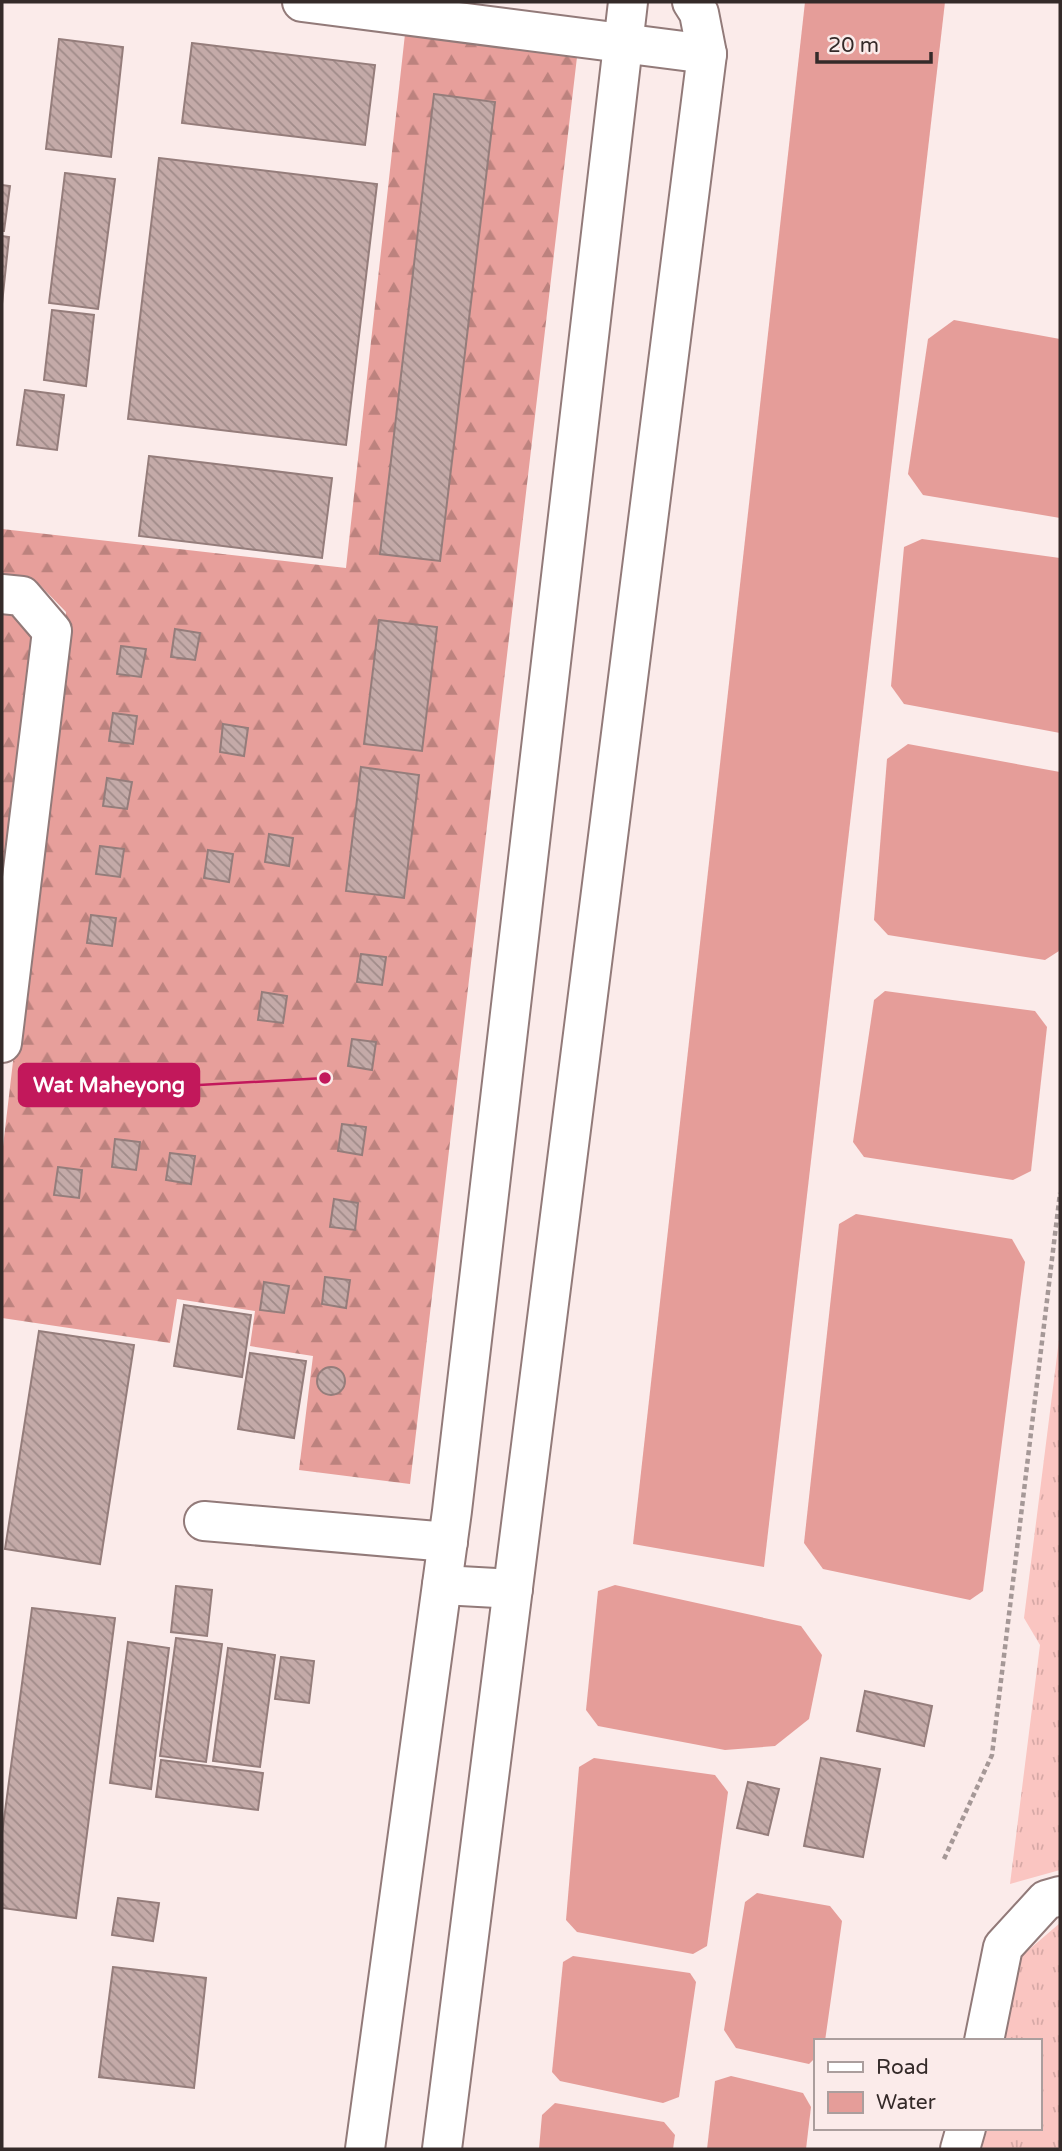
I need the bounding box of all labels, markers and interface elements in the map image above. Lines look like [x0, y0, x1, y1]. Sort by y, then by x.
scale bar [817, 21, 931, 65]
text: 20 m [828, 33, 879, 58]
callout: Wat Maheyong [19, 1064, 199, 1106]
text: Wat Maheyong [33, 1073, 185, 1098]
legend [814, 2039, 1041, 2130]
text: Road [876, 2055, 929, 2080]
text: Water [876, 2090, 936, 2115]

